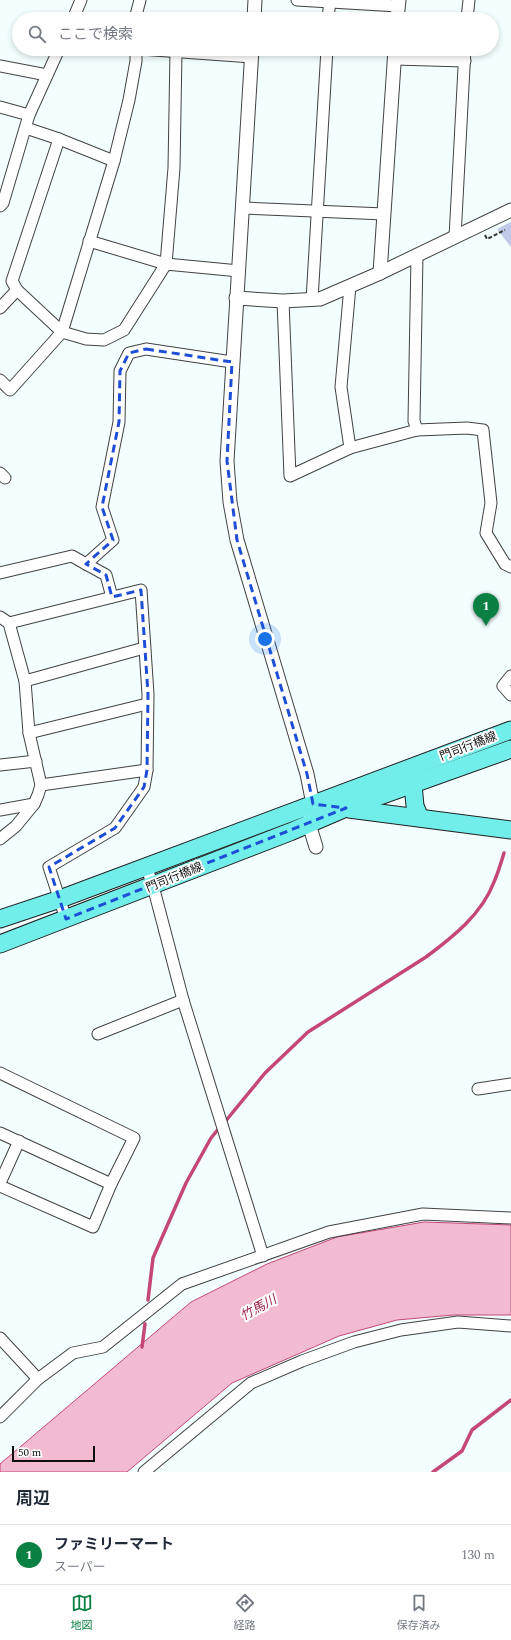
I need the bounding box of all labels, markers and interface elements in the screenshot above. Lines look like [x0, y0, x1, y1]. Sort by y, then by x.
search box [12, 12, 499, 56]
icon: search [26, 23, 48, 45]
text: ここで検索 [58, 23, 133, 46]
pin: 1 [473, 593, 499, 626]
your location [255, 629, 275, 649]
street label: 門司行橋線 [437, 727, 500, 766]
street label: 門司行橋線 [143, 857, 206, 898]
water label: 竹馬川 [237, 1289, 282, 1326]
scale bar [12, 1444, 95, 1463]
text: 50 m [18, 1444, 41, 1461]
text: 周辺 [16, 1486, 50, 1512]
text: ファミリーマート [54, 1533, 174, 1556]
text: 1 [25, 1545, 33, 1565]
text: 130 m [461, 1545, 495, 1565]
text: スーパー [54, 1557, 106, 1577]
tab: 地図 [71, 1592, 93, 1634]
tab: 経路 [234, 1592, 256, 1634]
tab: 保存済み [397, 1592, 441, 1634]

